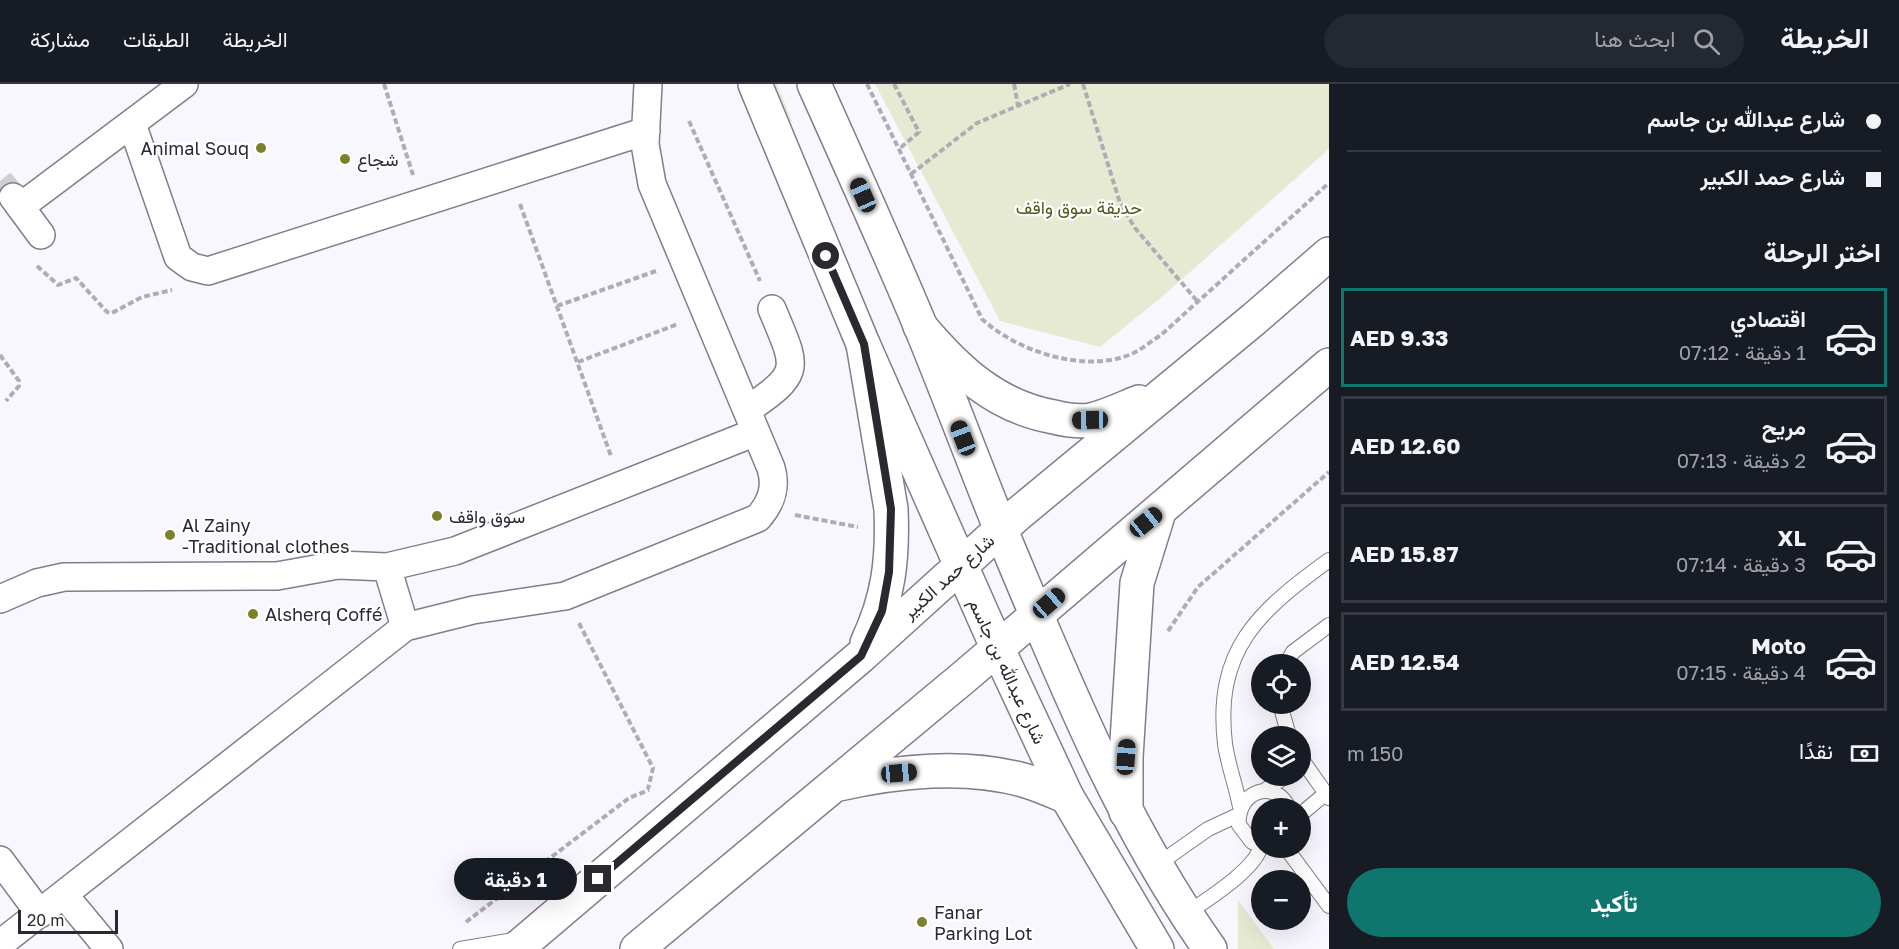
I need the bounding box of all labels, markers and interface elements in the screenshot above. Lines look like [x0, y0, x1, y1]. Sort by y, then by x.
search box [1324, 14, 1744, 68]
text: الخريطة [1780, 21, 1869, 54]
text: ابحث هنا [1594, 25, 1675, 52]
icon: search [1690, 25, 1723, 58]
text: مشاركة [30, 26, 90, 52]
text: الطبقات [123, 26, 190, 52]
text: الخريطة [223, 26, 288, 52]
text: شارع عبدالله بن جاسم [1647, 105, 1845, 132]
place label: Animal Souq [140, 137, 249, 159]
marker: Animal Souq [254, 141, 268, 155]
place label: شجاع [357, 148, 399, 172]
marker: شجاع [338, 152, 352, 166]
text: شارع حمد الكبير [1700, 163, 1845, 190]
car [847, 175, 879, 215]
park label: حديقة سوق واقف [1016, 196, 1142, 219]
text: اختر الرحلة [1764, 236, 1881, 268]
route start [812, 242, 839, 269]
text: اقتصادي [1730, 305, 1806, 332]
icon: car [1824, 311, 1878, 365]
text: AED 9.33 [1350, 324, 1448, 351]
text: 1 دقيقة · 07:12 [1679, 340, 1806, 364]
car [1072, 411, 1108, 429]
text: مريح [1762, 413, 1806, 440]
car [948, 418, 978, 458]
icon: car [1824, 419, 1878, 473]
text: AED 12.60 [1350, 432, 1461, 459]
text: 2 دقيقة · 07:13 [1677, 448, 1806, 472]
car [1126, 504, 1166, 540]
place label: سوق واقف [449, 505, 525, 528]
marker: سوق واقف [430, 509, 444, 523]
place label: Al Zainy -Traditional clothes [182, 514, 350, 557]
text: XL [1778, 524, 1806, 551]
icon: car [1824, 527, 1878, 581]
marker: Al Zainy -Traditional clothes [163, 528, 177, 542]
street label: شارع حمد الكبير [897, 529, 1000, 625]
text: AED 15.87 [1350, 540, 1458, 567]
text: 3 دقيقة · 07:14 [1676, 552, 1806, 576]
car [1030, 584, 1068, 622]
street label: شارع عبدالله بن جاسم [963, 595, 1051, 748]
place label: Alsherq Coffé [265, 603, 382, 625]
marker: Alsherq Coffé [246, 607, 260, 621]
text: Moto [1751, 632, 1806, 659]
icon: car [1824, 635, 1878, 689]
text: AED 12.54 [1350, 648, 1460, 675]
map controls [1251, 654, 1311, 930]
button: locate [1251, 654, 1311, 714]
text: 4 دقيقة · 07:15 [1676, 660, 1806, 684]
button: layers [1251, 726, 1311, 786]
text: نقدًا [1799, 737, 1833, 764]
icon: cash [1848, 737, 1881, 770]
car [1116, 738, 1136, 776]
text: 150 m [1347, 741, 1403, 765]
car [880, 762, 918, 784]
button: + [1251, 798, 1311, 858]
callout: 1 دقيقة [454, 858, 577, 900]
route end [584, 865, 611, 892]
text: 1 دقيقة [484, 867, 547, 891]
button: تأكيد [1347, 868, 1881, 937]
button: − [1251, 870, 1311, 930]
place label: Fanar Parking Lot [934, 901, 1033, 944]
scale bar [18, 907, 118, 934]
text: 20 m [27, 910, 64, 930]
marker: Fanar Parking Lot [915, 915, 929, 929]

